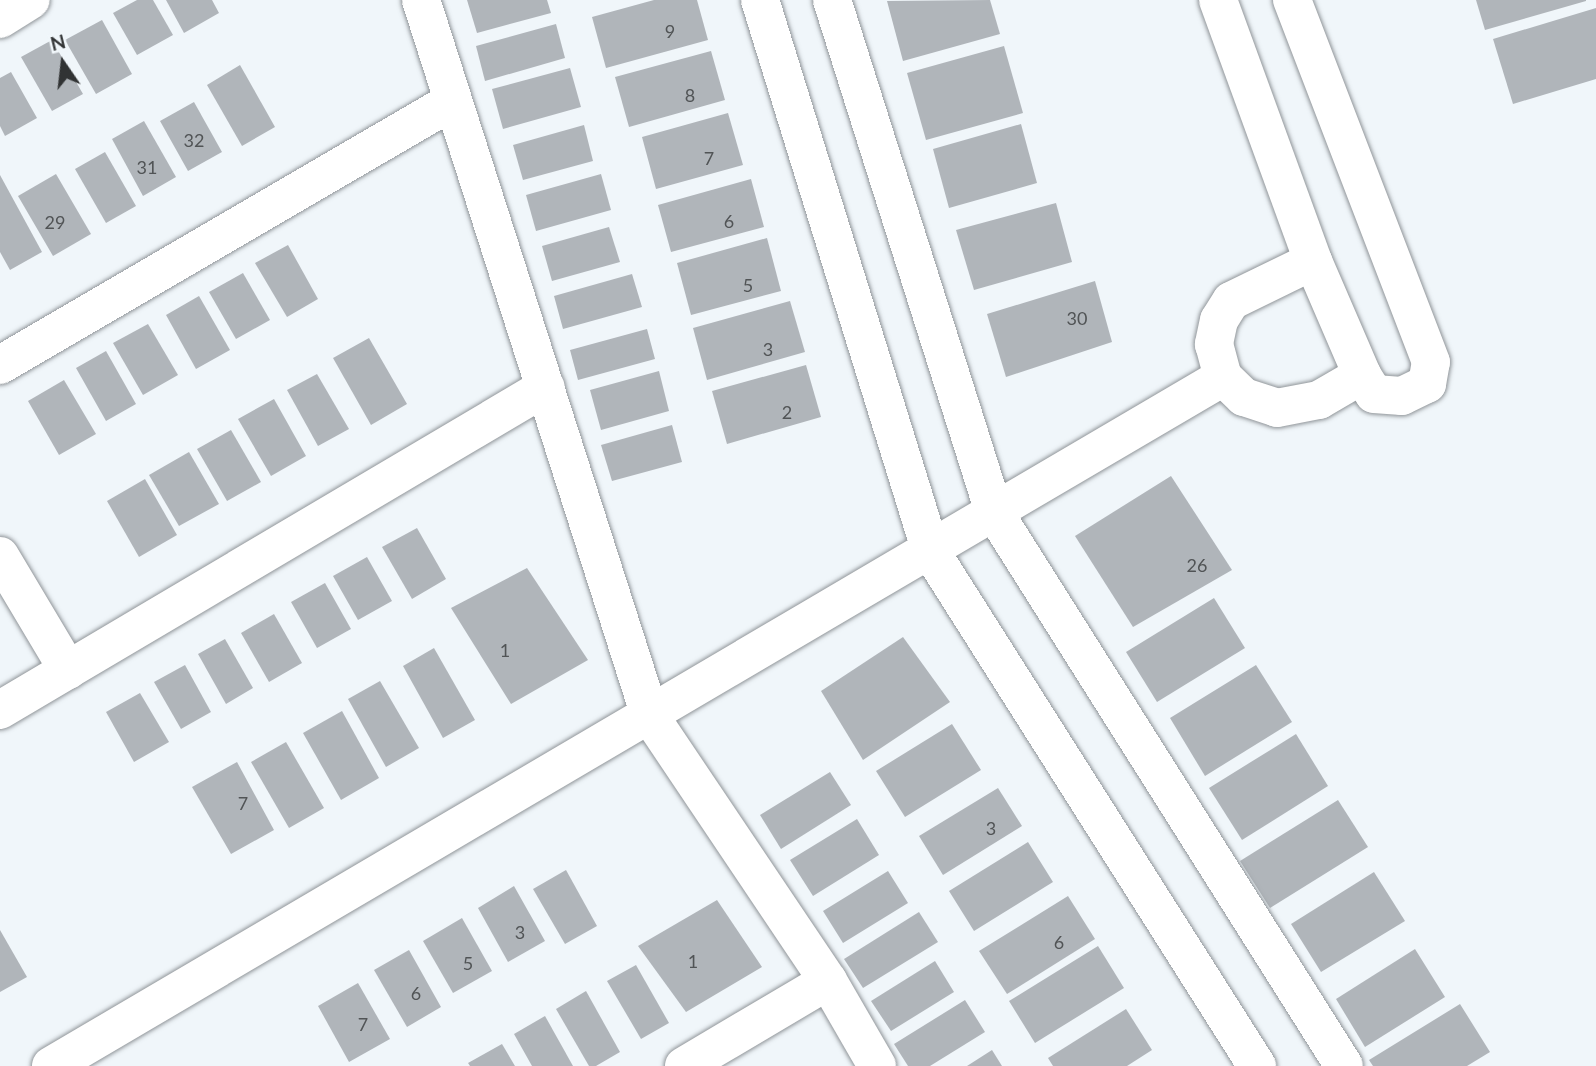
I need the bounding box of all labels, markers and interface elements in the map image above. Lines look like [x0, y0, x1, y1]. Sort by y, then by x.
house number: 9 [665, 20, 675, 42]
north arrow [28, 28, 98, 98]
text: N [48, 29, 68, 55]
house number: 8 [685, 84, 695, 106]
house number: 32 [184, 129, 204, 151]
house number: 7 [704, 147, 714, 169]
house number: 31 [137, 156, 157, 178]
house number: 6 [724, 210, 734, 232]
house number: 29 [45, 211, 65, 233]
house number: 5 [743, 274, 753, 296]
house number: 30 [1067, 307, 1087, 329]
house number: 3 [763, 338, 773, 360]
house number: 2 [782, 401, 792, 423]
house number: 26 [1187, 554, 1207, 576]
house number: 1 [500, 639, 510, 661]
house number: 7 [238, 792, 248, 814]
house number: 3 [986, 817, 996, 839]
house number: 3 [515, 921, 525, 943]
house number: 6 [1054, 931, 1064, 953]
house number: 1 [688, 950, 698, 972]
house number: 5 [463, 952, 473, 974]
house number: 6 [411, 982, 421, 1004]
house number: 7 [358, 1013, 368, 1035]

